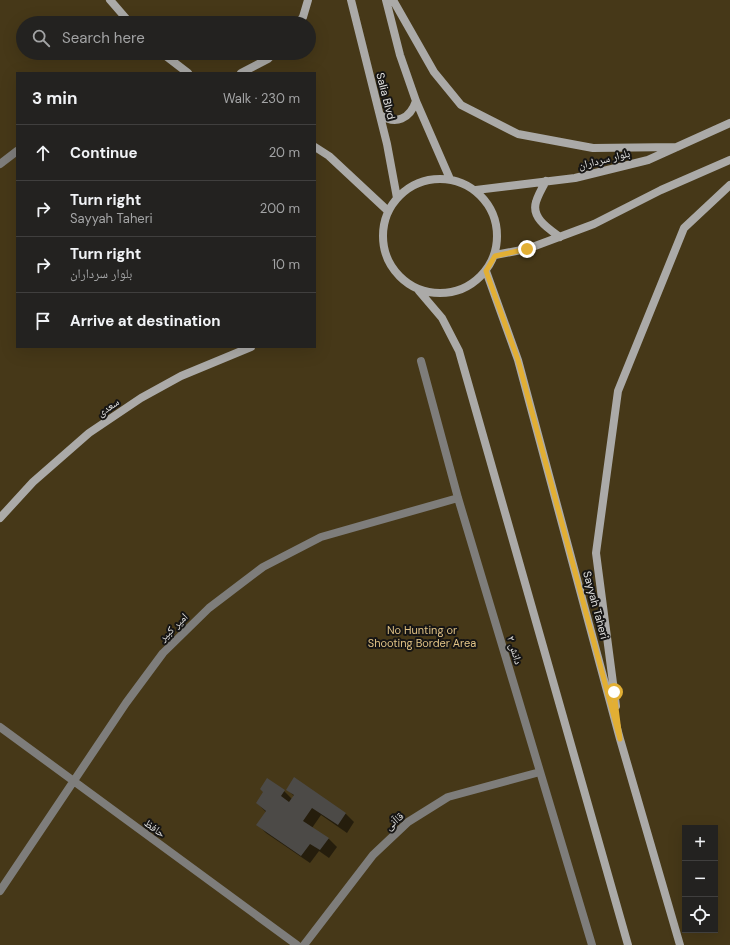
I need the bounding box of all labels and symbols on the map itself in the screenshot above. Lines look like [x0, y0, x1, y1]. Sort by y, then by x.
street label: Salia Blvd [373, 71, 399, 121]
street label: بلوار سرداران [577, 146, 631, 172]
route end [518, 240, 536, 258]
street label: سعدی [94, 395, 122, 419]
street label: Sayyah Taheri [580, 569, 612, 641]
street label: امیر کبیر [155, 610, 191, 645]
park label: No Hunting or Shooting Border Area [368, 623, 476, 650]
street label: دانش ۲ [504, 634, 526, 666]
route start [605, 683, 623, 701]
street label: قاآنی [382, 809, 407, 833]
street label: حافظ [142, 816, 168, 840]

